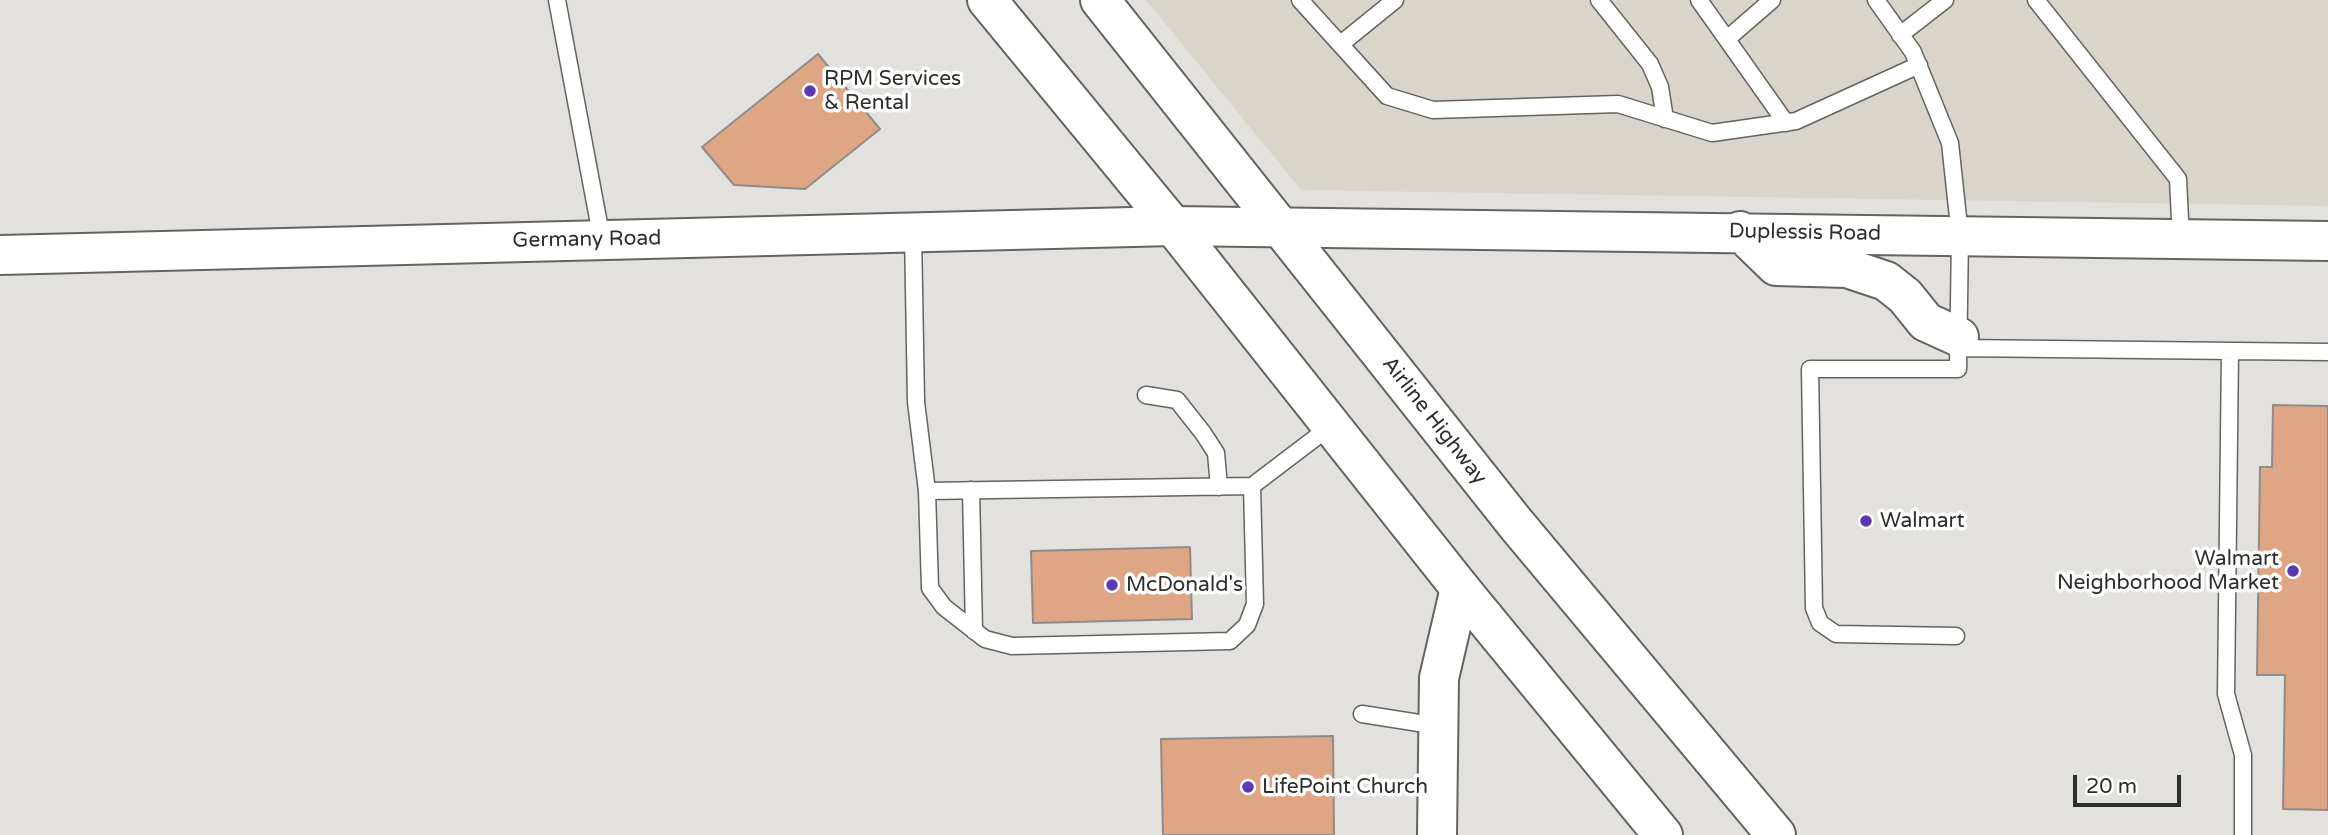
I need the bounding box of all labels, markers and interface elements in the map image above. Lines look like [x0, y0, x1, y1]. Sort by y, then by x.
place label: RPM Services & Rental [824, 66, 961, 116]
marker: RPM Services & Rental [802, 83, 818, 99]
street label: Duplessis Road [1729, 219, 1881, 247]
street label: Germany Road [512, 226, 662, 254]
street label: Airline Highway [1376, 352, 1492, 490]
place label: Walmart [1880, 508, 1965, 534]
marker: Walmart [1858, 513, 1874, 529]
place label: Walmart Neighborhood Market [2057, 546, 2279, 596]
marker: Walmart Neighborhood Market [2285, 563, 2301, 579]
place label: McDonald's [1126, 572, 1243, 598]
marker: McDonald's [1104, 577, 1120, 593]
scale bar [2076, 762, 2184, 806]
place label: LifePoint Church [1262, 774, 1428, 800]
text: 20 m [2086, 774, 2137, 799]
marker: LifePoint Church [1240, 779, 1256, 795]

